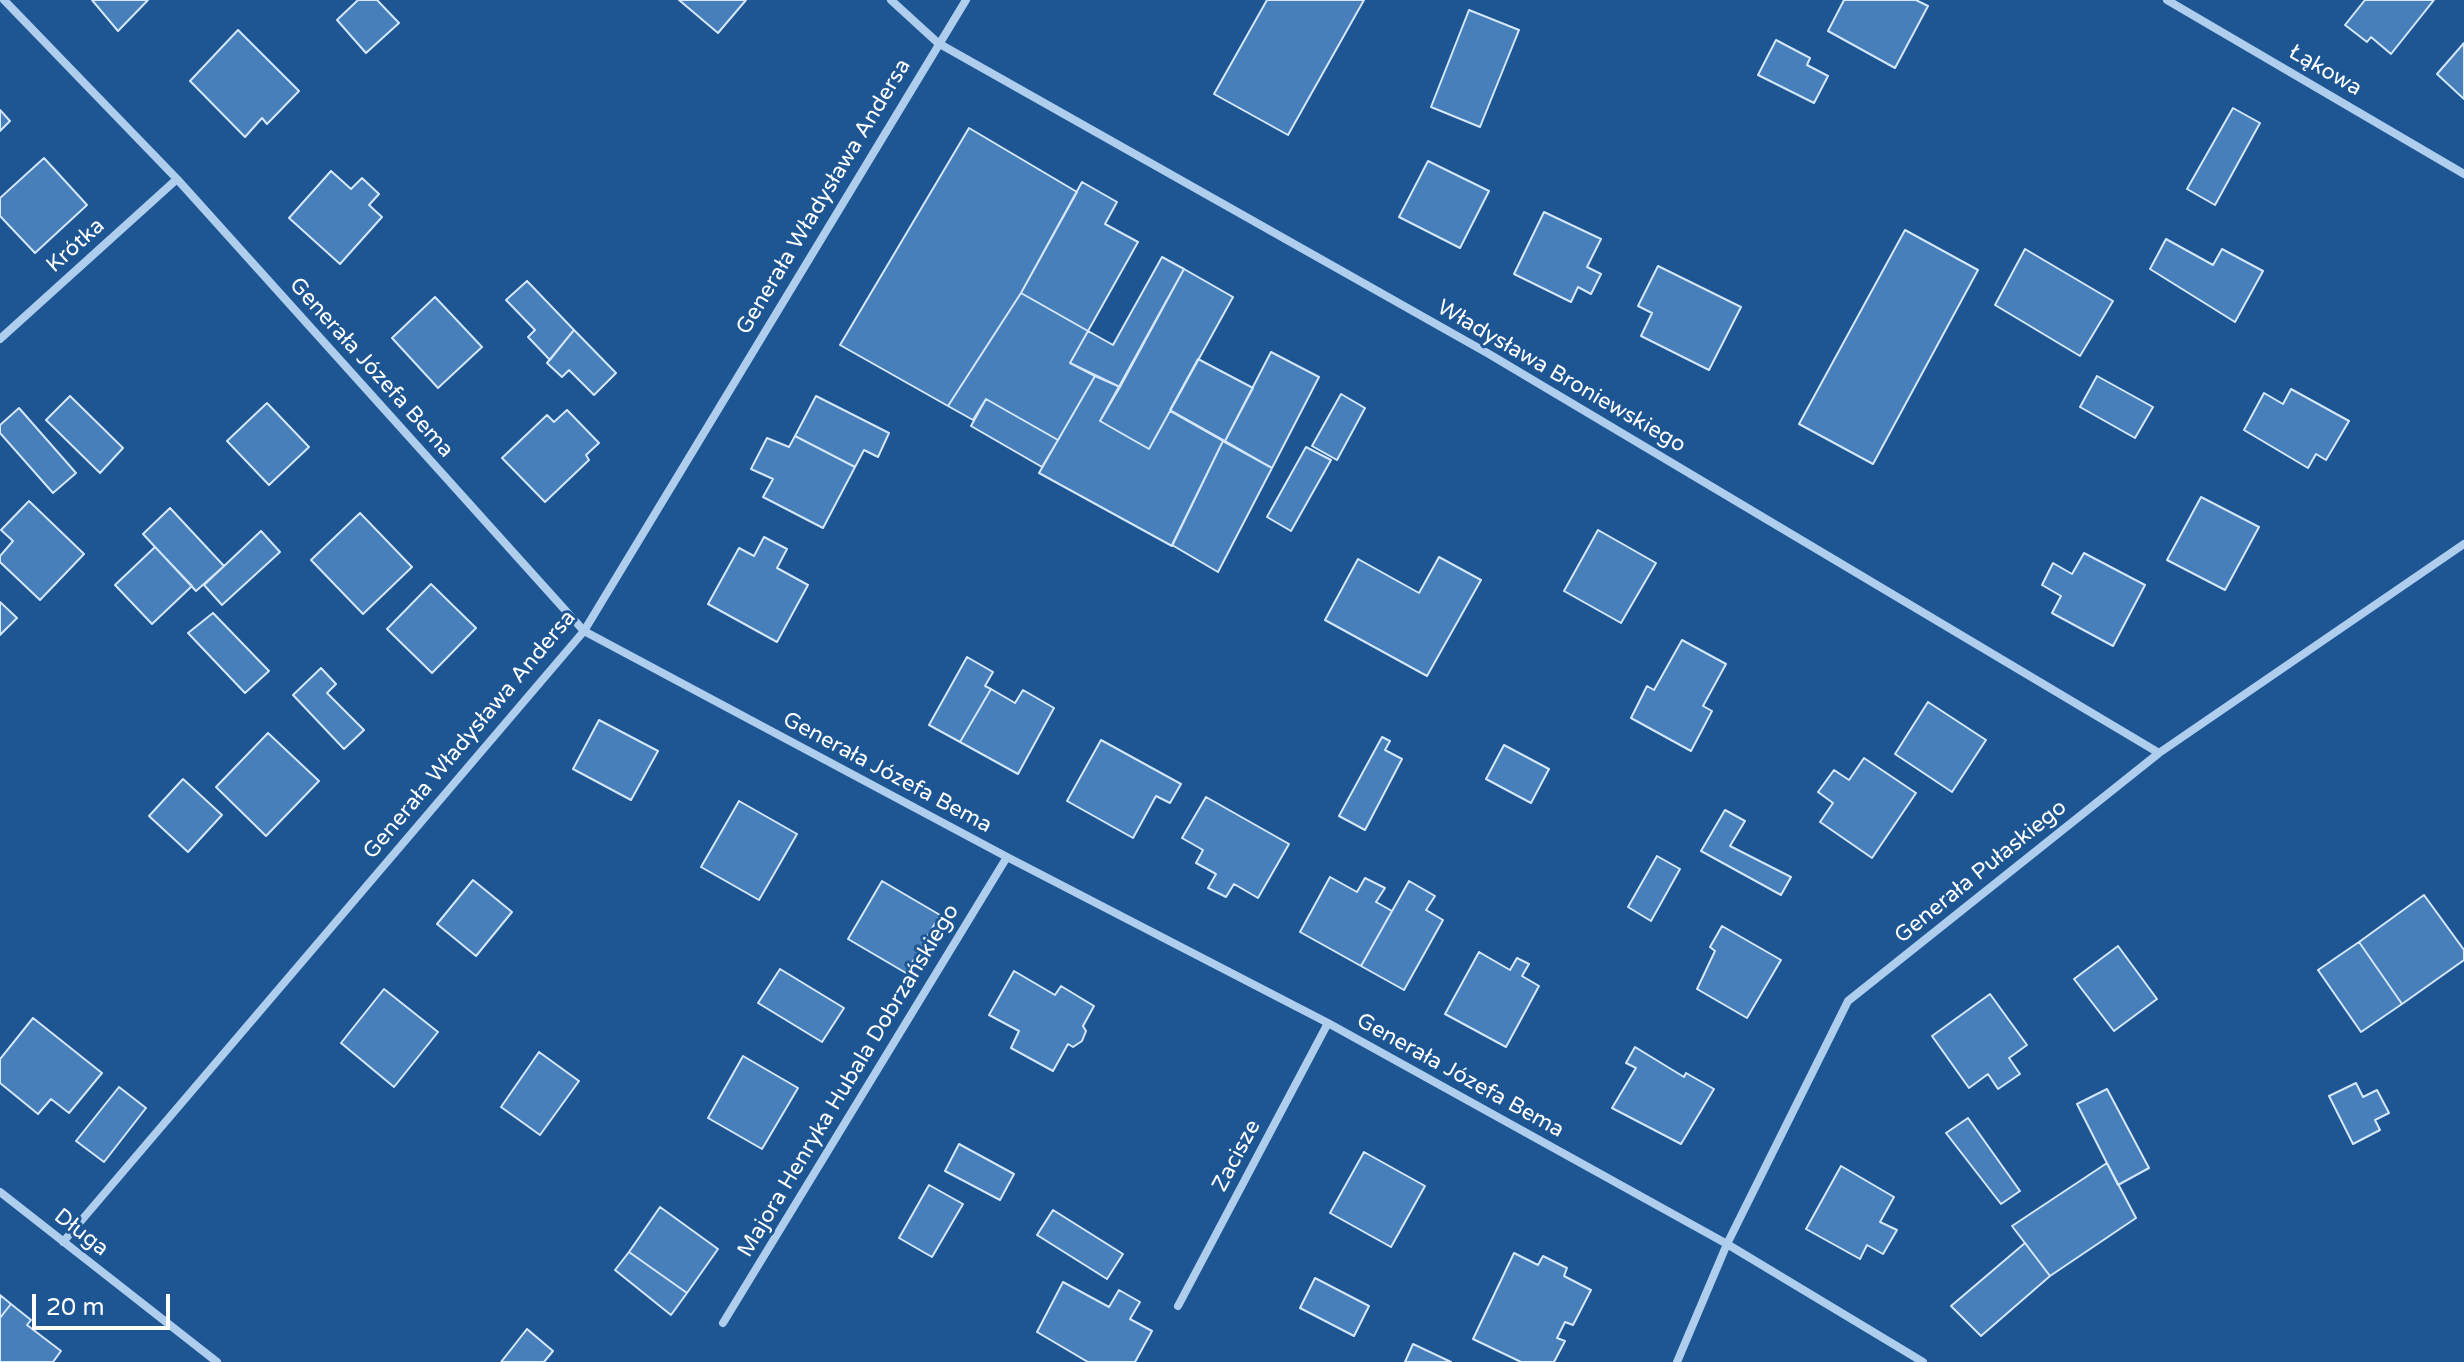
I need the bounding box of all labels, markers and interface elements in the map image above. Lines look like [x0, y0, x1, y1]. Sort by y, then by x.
street label: Łąkowa [2284, 40, 2366, 102]
street label: Generała Władysława Andersa [731, 54, 917, 340]
street label: Krótka [42, 213, 110, 279]
street label: Generała Józefa Bema [283, 273, 459, 463]
street label: Władysława Broniewskiego [1432, 295, 1690, 459]
street label: Generała Władysława Andersa [358, 605, 582, 865]
street label: Generała Józefa Bema [778, 707, 996, 839]
street label: Generała Pułaskiego [1890, 795, 2072, 949]
street label: Majora Henryka Hubala Dobrzańskiego [733, 900, 965, 1262]
street label: Generała Józefa Bema [1352, 1008, 1568, 1144]
street label: Zacisze [1207, 1116, 1267, 1196]
street label: Długa [48, 1204, 114, 1262]
scale bar [36, 1278, 174, 1328]
text: 20 m [46, 1293, 104, 1322]

